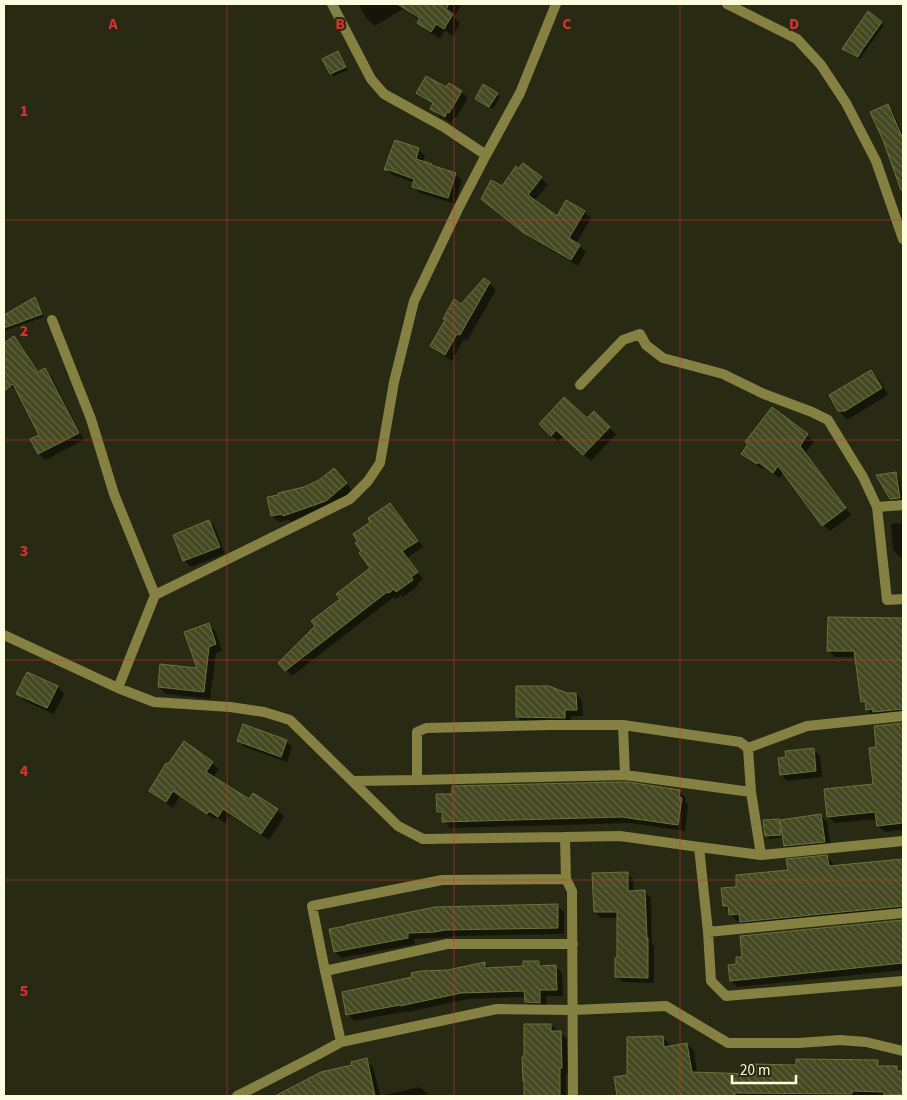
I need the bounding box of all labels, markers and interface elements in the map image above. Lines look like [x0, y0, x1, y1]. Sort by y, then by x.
text: A [107, 13, 118, 35]
text: B [335, 13, 345, 35]
text: C [562, 13, 572, 35]
text: D [789, 13, 799, 35]
text: 1 [20, 100, 28, 122]
text: 2 [20, 320, 28, 342]
text: 3 [20, 540, 28, 562]
text: 4 [20, 760, 29, 782]
text: 5 [20, 980, 28, 1002]
scale bar [732, 1052, 796, 1084]
text: 20 m [740, 1060, 770, 1081]

